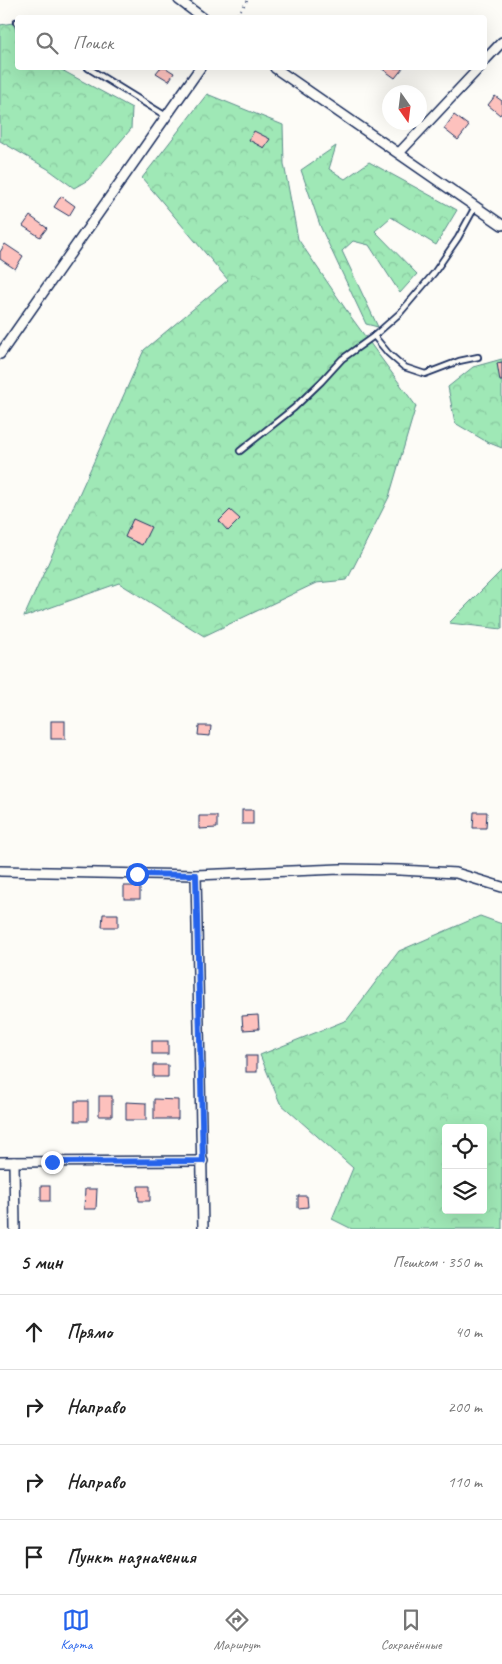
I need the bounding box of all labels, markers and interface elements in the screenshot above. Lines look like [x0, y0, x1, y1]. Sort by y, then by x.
search box [15, 15, 487, 70]
icon: search [33, 29, 61, 57]
text: Поиск [73, 31, 113, 55]
north arrow [382, 85, 427, 130]
route start [126, 863, 149, 886]
map controls [442, 1124, 487, 1214]
button: locate [442, 1124, 487, 1169]
route end [41, 1151, 64, 1174]
button: layers [442, 1169, 487, 1214]
text: 5 мин [20, 1249, 62, 1275]
text: Пешком · 350 m [393, 1252, 482, 1272]
icon: ahead [20, 1318, 48, 1346]
text: Прямо [67, 1320, 112, 1344]
text: 40 m [455, 1322, 482, 1342]
icon: right [20, 1393, 48, 1421]
text: Направо [67, 1395, 125, 1419]
text: 200 m [448, 1397, 482, 1417]
icon: right [20, 1468, 48, 1496]
text: Направо [67, 1470, 125, 1494]
text: 110 m [448, 1472, 482, 1492]
icon: arrive [20, 1543, 48, 1571]
text: Пункт назначения [67, 1545, 196, 1569]
tab: Карта [60, 1606, 93, 1653]
tab: Маршрут [213, 1606, 260, 1653]
tab: Сохранённые [381, 1606, 441, 1653]

